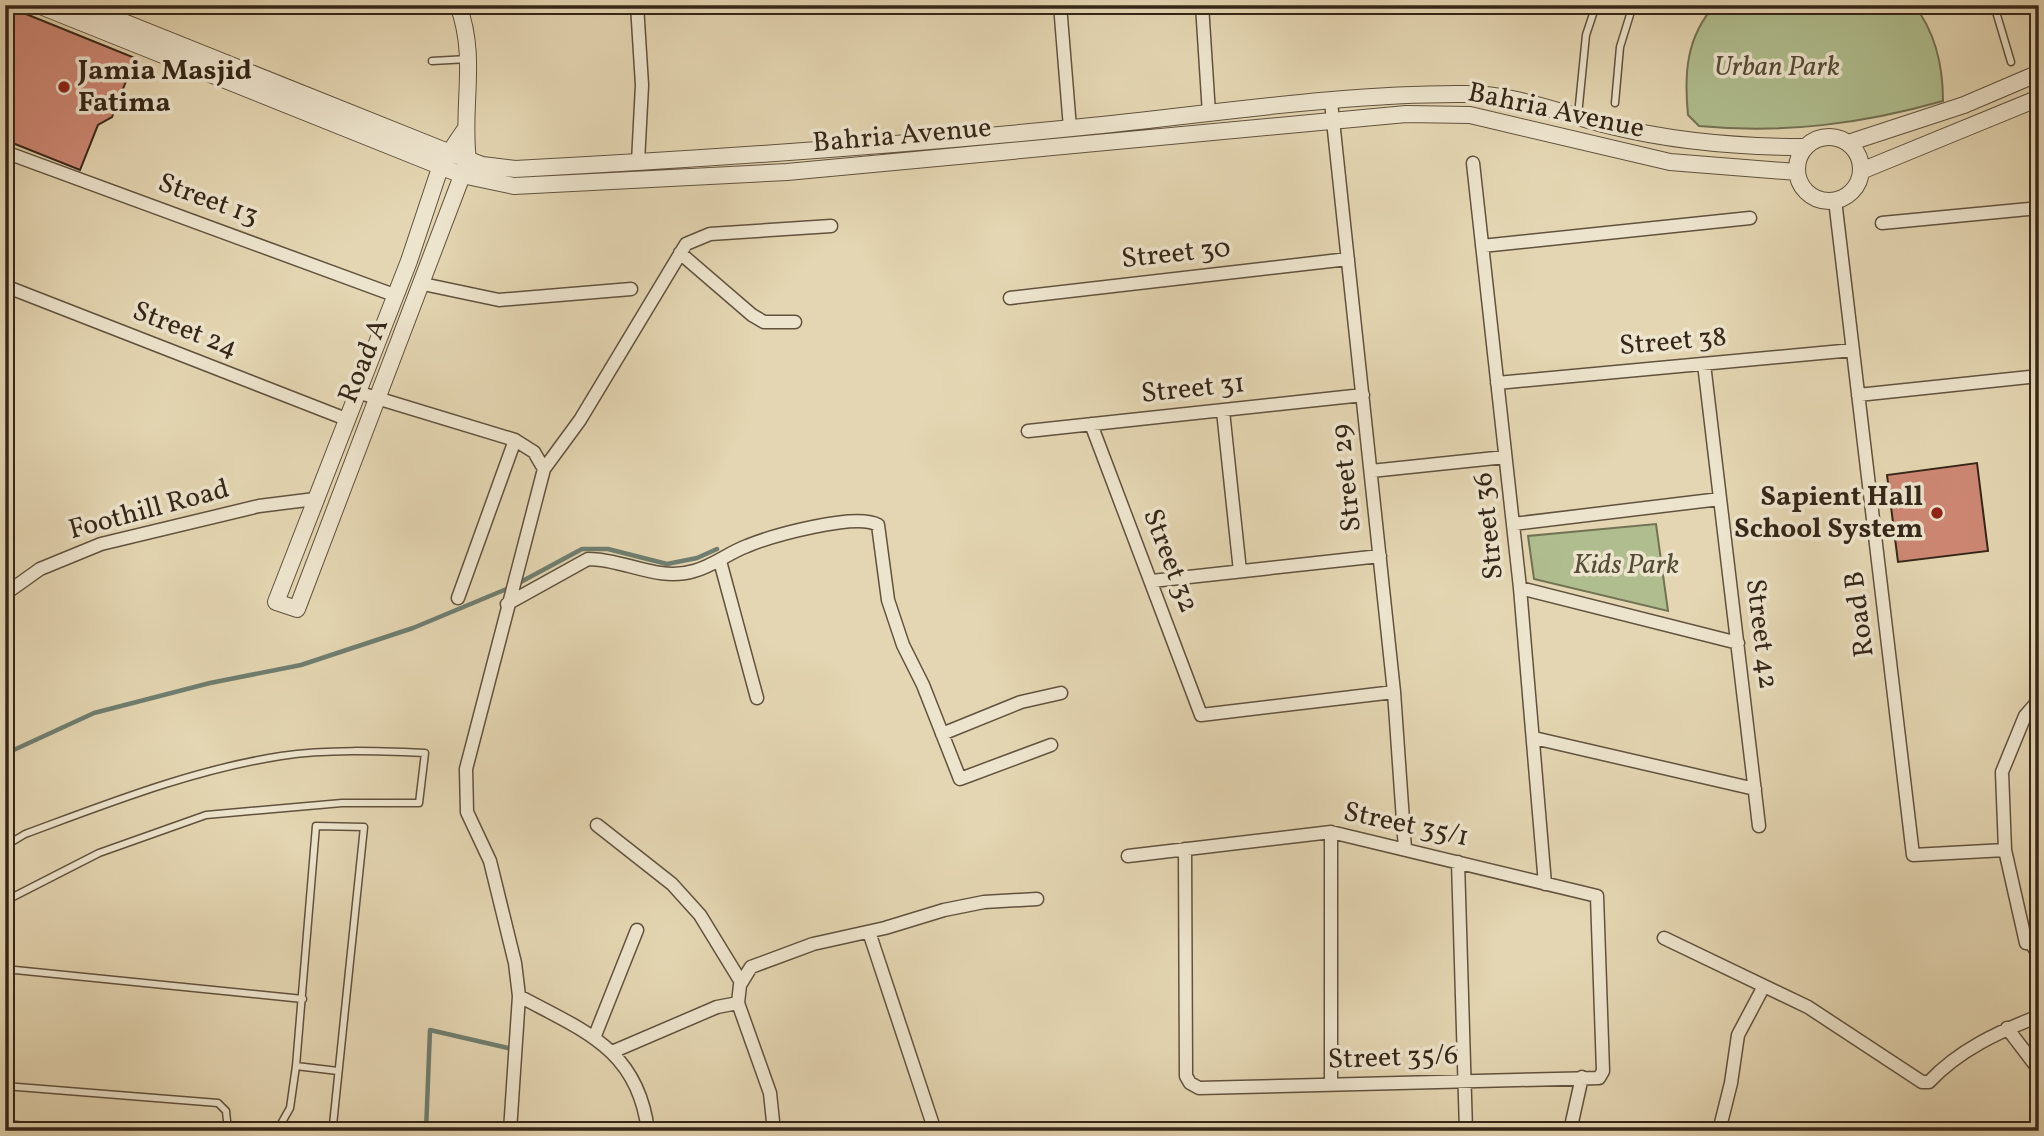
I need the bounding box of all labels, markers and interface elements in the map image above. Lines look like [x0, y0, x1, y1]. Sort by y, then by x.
park label: Urban Park [1714, 48, 1840, 87]
place label: Jamia Masjid Fatima [77, 52, 252, 123]
street label: Bahria Avenue [1464, 73, 1648, 149]
marker: Jamia Masjid Fatima [56, 79, 72, 95]
street label: Bahria Avenue [811, 109, 993, 163]
street label: Street 13 [152, 164, 264, 236]
street label: Street 30 [1119, 229, 1233, 279]
street label: Street 24 [127, 292, 243, 368]
street label: Road A [329, 312, 399, 409]
street label: Street 38 [1618, 318, 1728, 366]
street label: Street 31 [1139, 364, 1247, 414]
street label: Street 29 [1322, 422, 1372, 534]
street label: Foothill Road [64, 470, 234, 550]
street label: Street 36 [1464, 470, 1514, 582]
place label: Sapient Hall School System [1734, 478, 1923, 549]
street label: Street 32 [1132, 503, 1208, 619]
marker: Sapient Hall School System [1929, 505, 1945, 521]
park label: Kids Park [1573, 546, 1679, 585]
street label: Road B [1835, 569, 1885, 659]
street label: Street 42 [1735, 577, 1787, 691]
street label: Street 35/1 [1340, 793, 1472, 857]
street label: Street 35/6 [1327, 1036, 1459, 1080]

